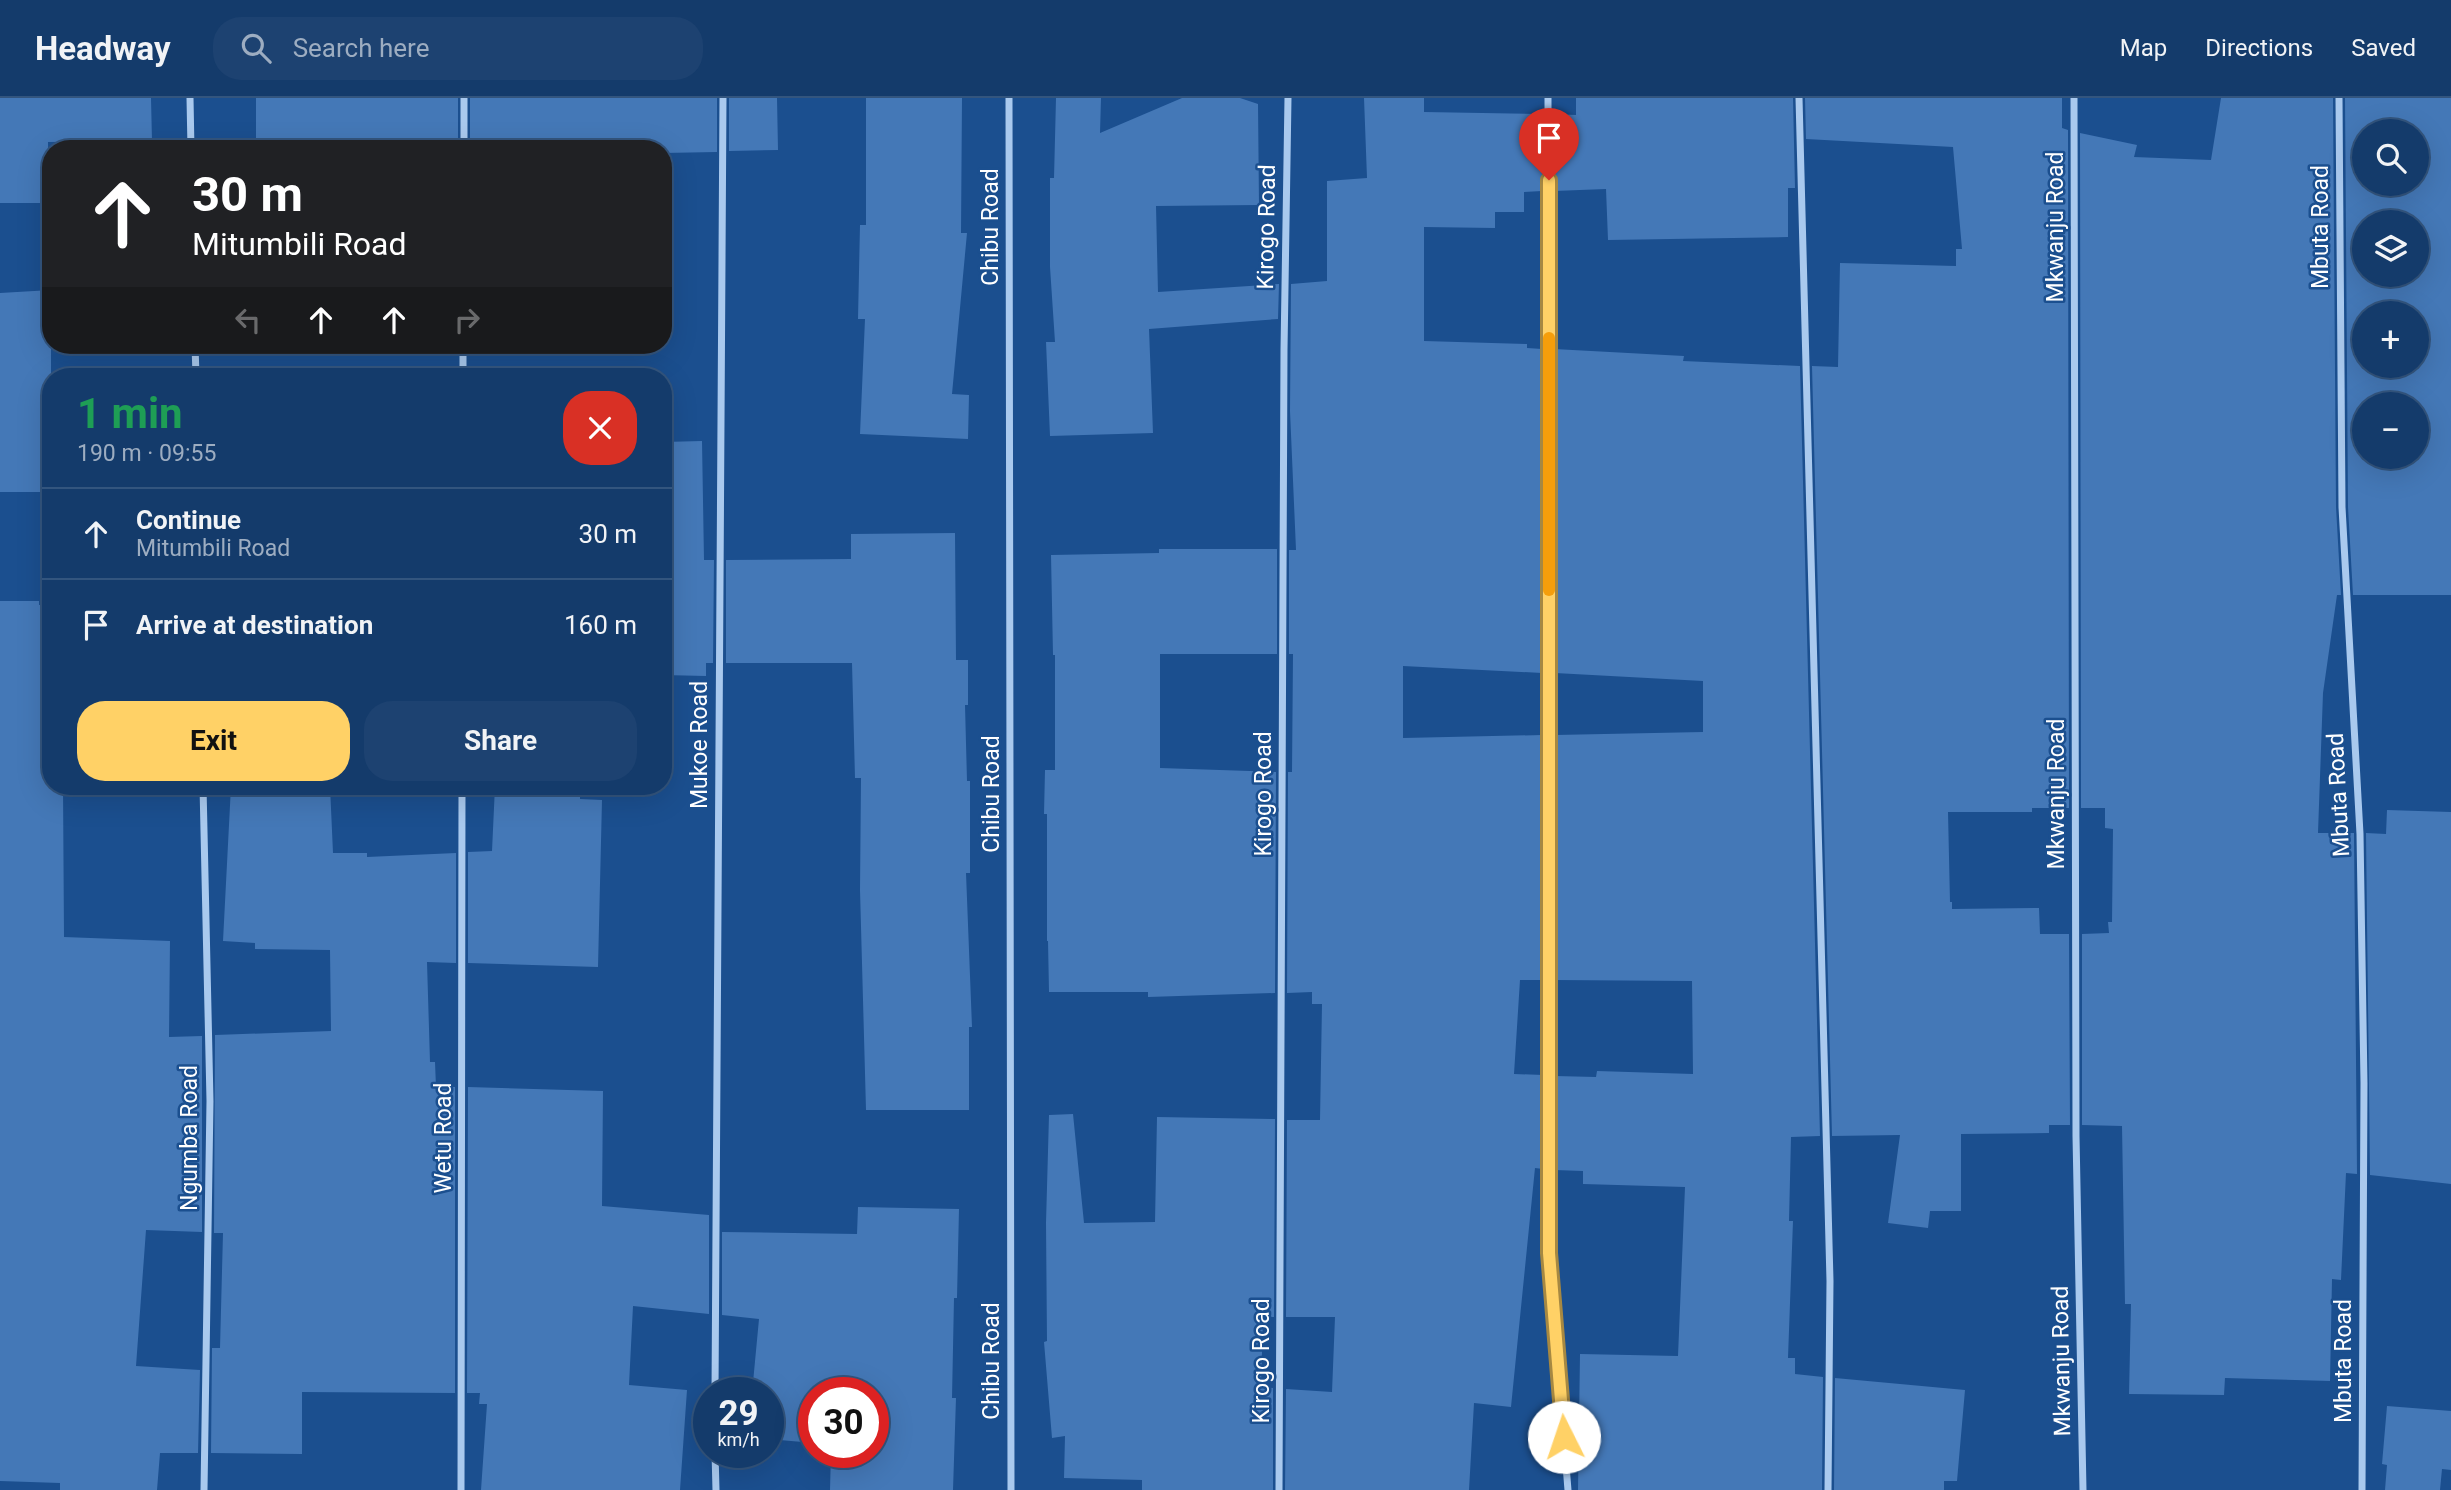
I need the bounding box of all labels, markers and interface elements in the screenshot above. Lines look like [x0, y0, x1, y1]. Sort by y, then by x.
search box [213, 17, 703, 80]
text: Headway [35, 29, 171, 68]
icon: search [237, 29, 275, 67]
text: Search here [293, 33, 429, 63]
text: Map [2120, 34, 2167, 62]
text: Directions [2205, 34, 2313, 62]
text: Saved [2351, 34, 2416, 62]
pin [1519, 108, 1579, 180]
icon: arrive [1530, 119, 1568, 157]
map controls [2352, 119, 2429, 469]
button: search [2352, 119, 2429, 196]
street label: Mkwanju Road [2042, 152, 2069, 302]
street label: Kirogo Road [1252, 164, 1281, 290]
street label: Mbuta Road [2307, 165, 2334, 289]
text: 30 m [192, 166, 303, 223]
icon: ahead [77, 168, 168, 259]
street label: Chibu Road [977, 168, 1004, 286]
button: layers [2352, 210, 2429, 287]
text: Mitumbili Road [192, 225, 407, 263]
icon: left [229, 301, 267, 339]
icon: ahead [302, 301, 340, 339]
icon: ahead [375, 301, 413, 339]
icon: right [448, 301, 486, 339]
button: + [2352, 301, 2429, 378]
text: 1 min [77, 389, 183, 438]
button: close [563, 391, 637, 465]
button: − [2352, 392, 2429, 469]
text: 190 m · 09:55 [77, 440, 216, 467]
text: Continue [136, 505, 241, 535]
icon: ahead [77, 515, 115, 553]
text: 30 m [579, 519, 637, 549]
text: Mitumbili Road [136, 535, 290, 562]
icon: arrive [77, 606, 115, 644]
text: Arrive at destination [136, 610, 373, 640]
text: 160 m [564, 610, 637, 640]
street label: Mukoe Road [686, 681, 713, 809]
button: Exit [77, 701, 350, 781]
button: Share [364, 701, 637, 781]
street label: Mkwanju Road [2043, 719, 2070, 869]
street label: Kirogo Road [1250, 731, 1277, 857]
street label: Mbuta Road [2322, 732, 2355, 858]
street label: Chibu Road [978, 735, 1005, 853]
street label: Ngumba Road [176, 1065, 203, 1211]
street label: Wetu Road [430, 1083, 457, 1193]
street label: Mkwanju Road [2047, 1285, 2076, 1437]
street label: Kirogo Road [1248, 1298, 1275, 1424]
street label: Mbuta Road [2330, 1299, 2357, 1423]
street label: Chibu Road [978, 1302, 1005, 1420]
speed limit sign: 30 [798, 1377, 889, 1468]
text: 29 [718, 1393, 759, 1434]
position arrow [1527, 1400, 1601, 1474]
text: km/h [717, 1429, 760, 1450]

